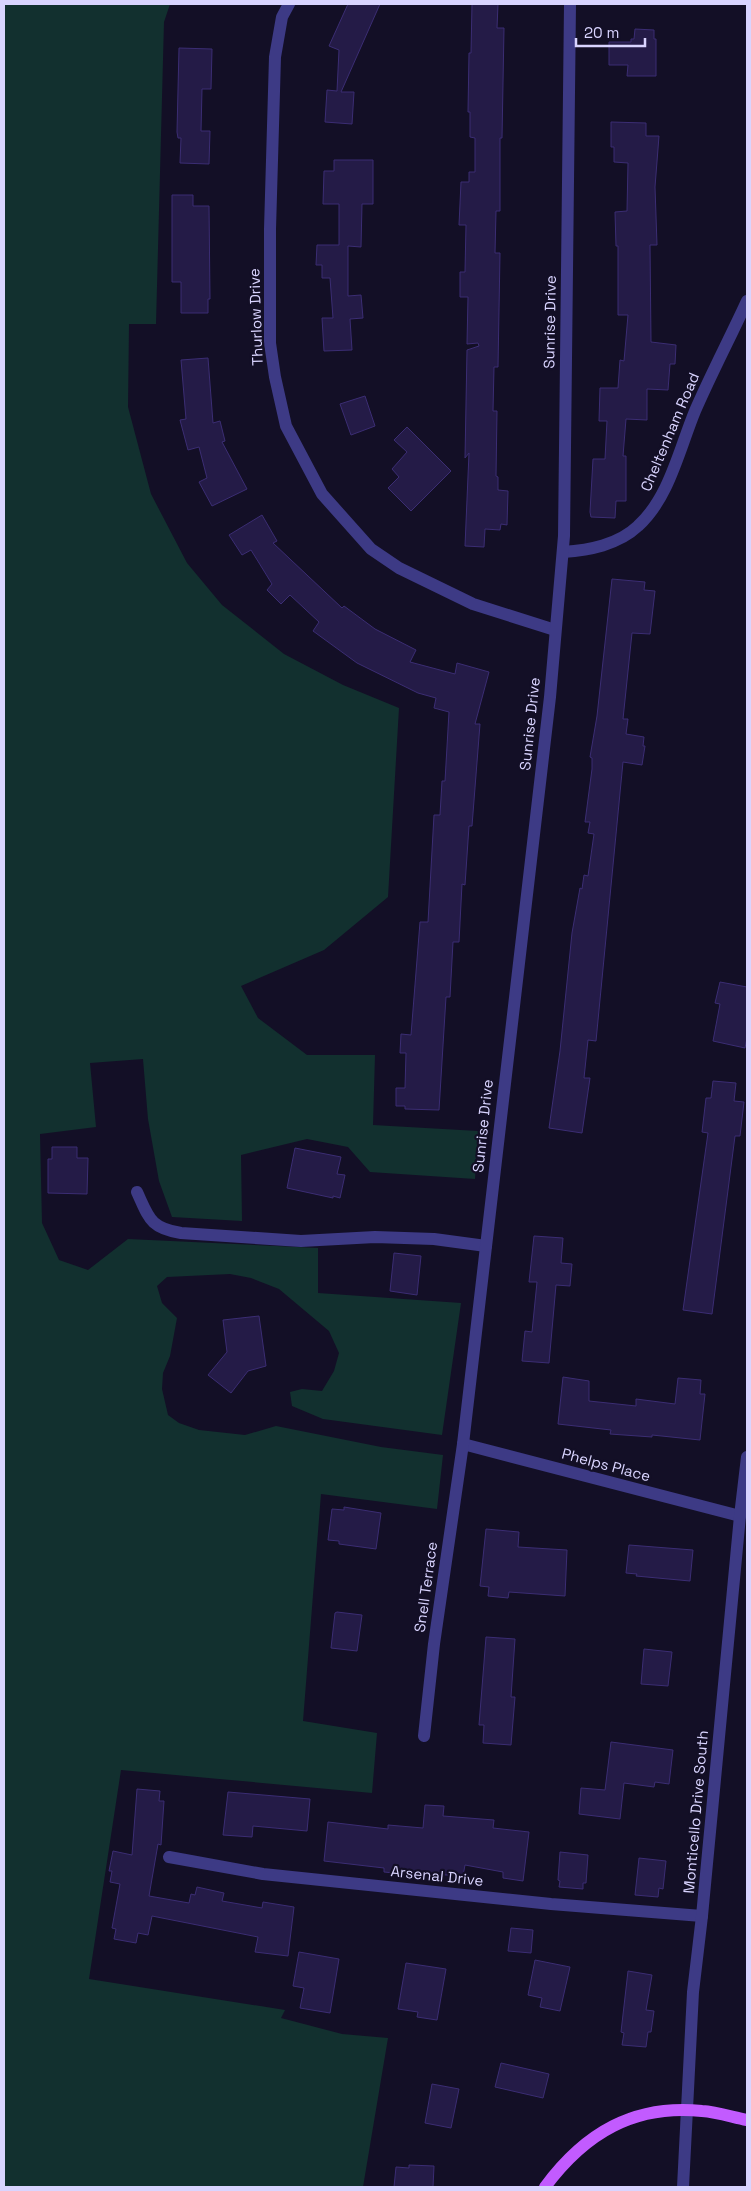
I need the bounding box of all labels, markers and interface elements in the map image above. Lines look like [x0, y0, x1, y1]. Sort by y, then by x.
scale bar [576, 15, 645, 47]
text: 20 m [584, 23, 619, 42]
street label: Thurlow Drive [244, 268, 267, 366]
street label: Sunrise Drive [539, 275, 560, 369]
street label: Cheltenham Road [636, 369, 703, 494]
street label: Sunrise Drive [515, 676, 544, 771]
street label: Sunrise Drive [468, 1078, 497, 1173]
street label: Phelps Place [560, 1444, 653, 1486]
street label: Snell Terrace [410, 1540, 441, 1634]
street label: Monticello Drive South [679, 1730, 712, 1894]
street label: Arsenal Drive [390, 1861, 484, 1890]

